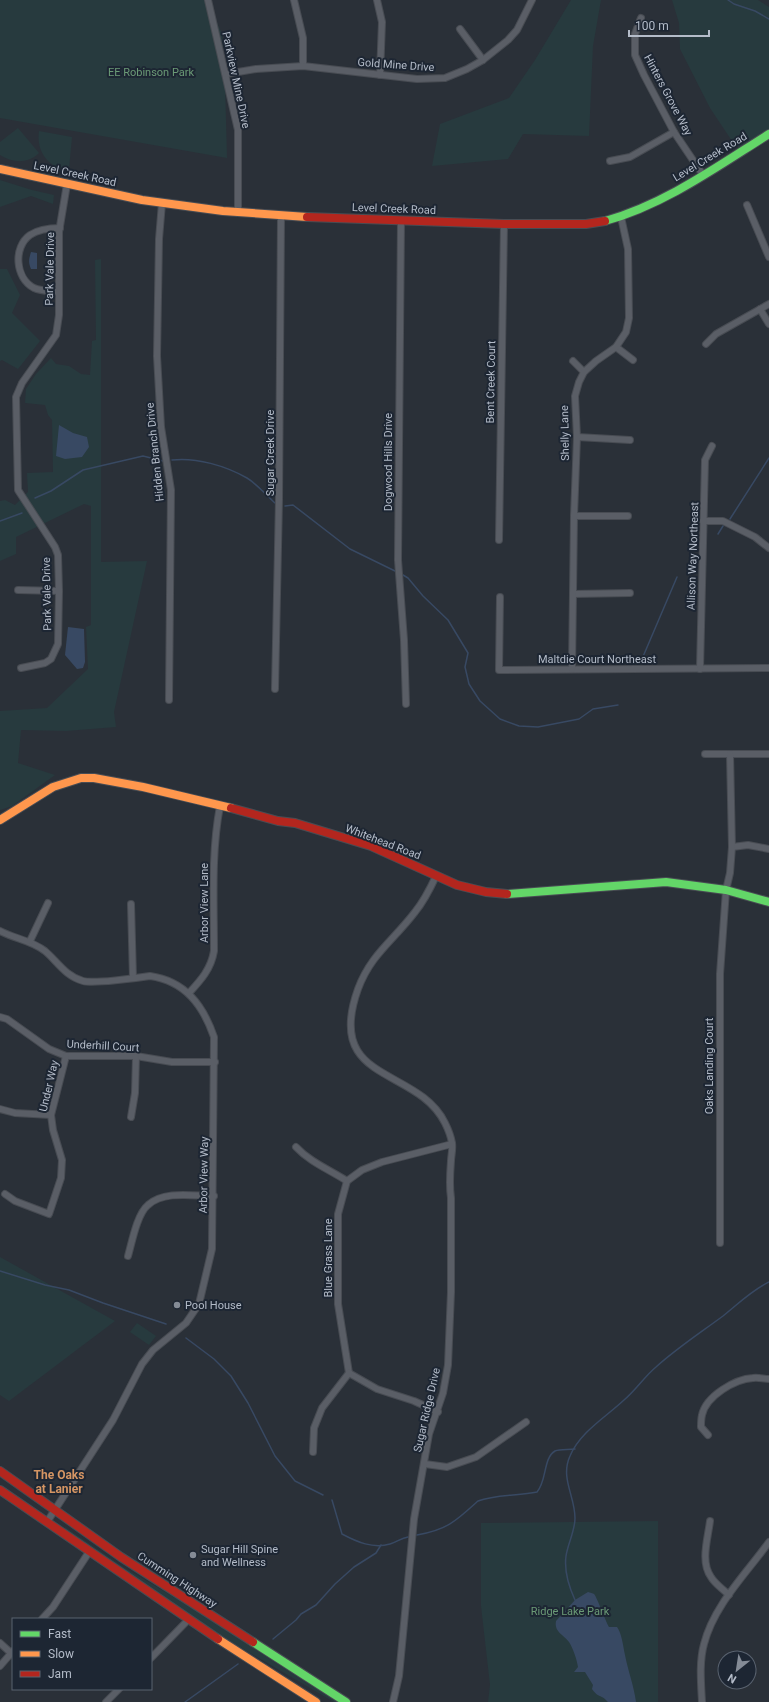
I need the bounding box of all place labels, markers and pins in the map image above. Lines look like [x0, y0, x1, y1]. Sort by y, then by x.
place label: Pool House [185, 1299, 242, 1312]
marker: Pool House [172, 1300, 182, 1310]
place label: Sugar Hill Spine and Wellness [201, 1543, 278, 1569]
marker: Sugar Hill Spine and Wellness [188, 1550, 198, 1560]

